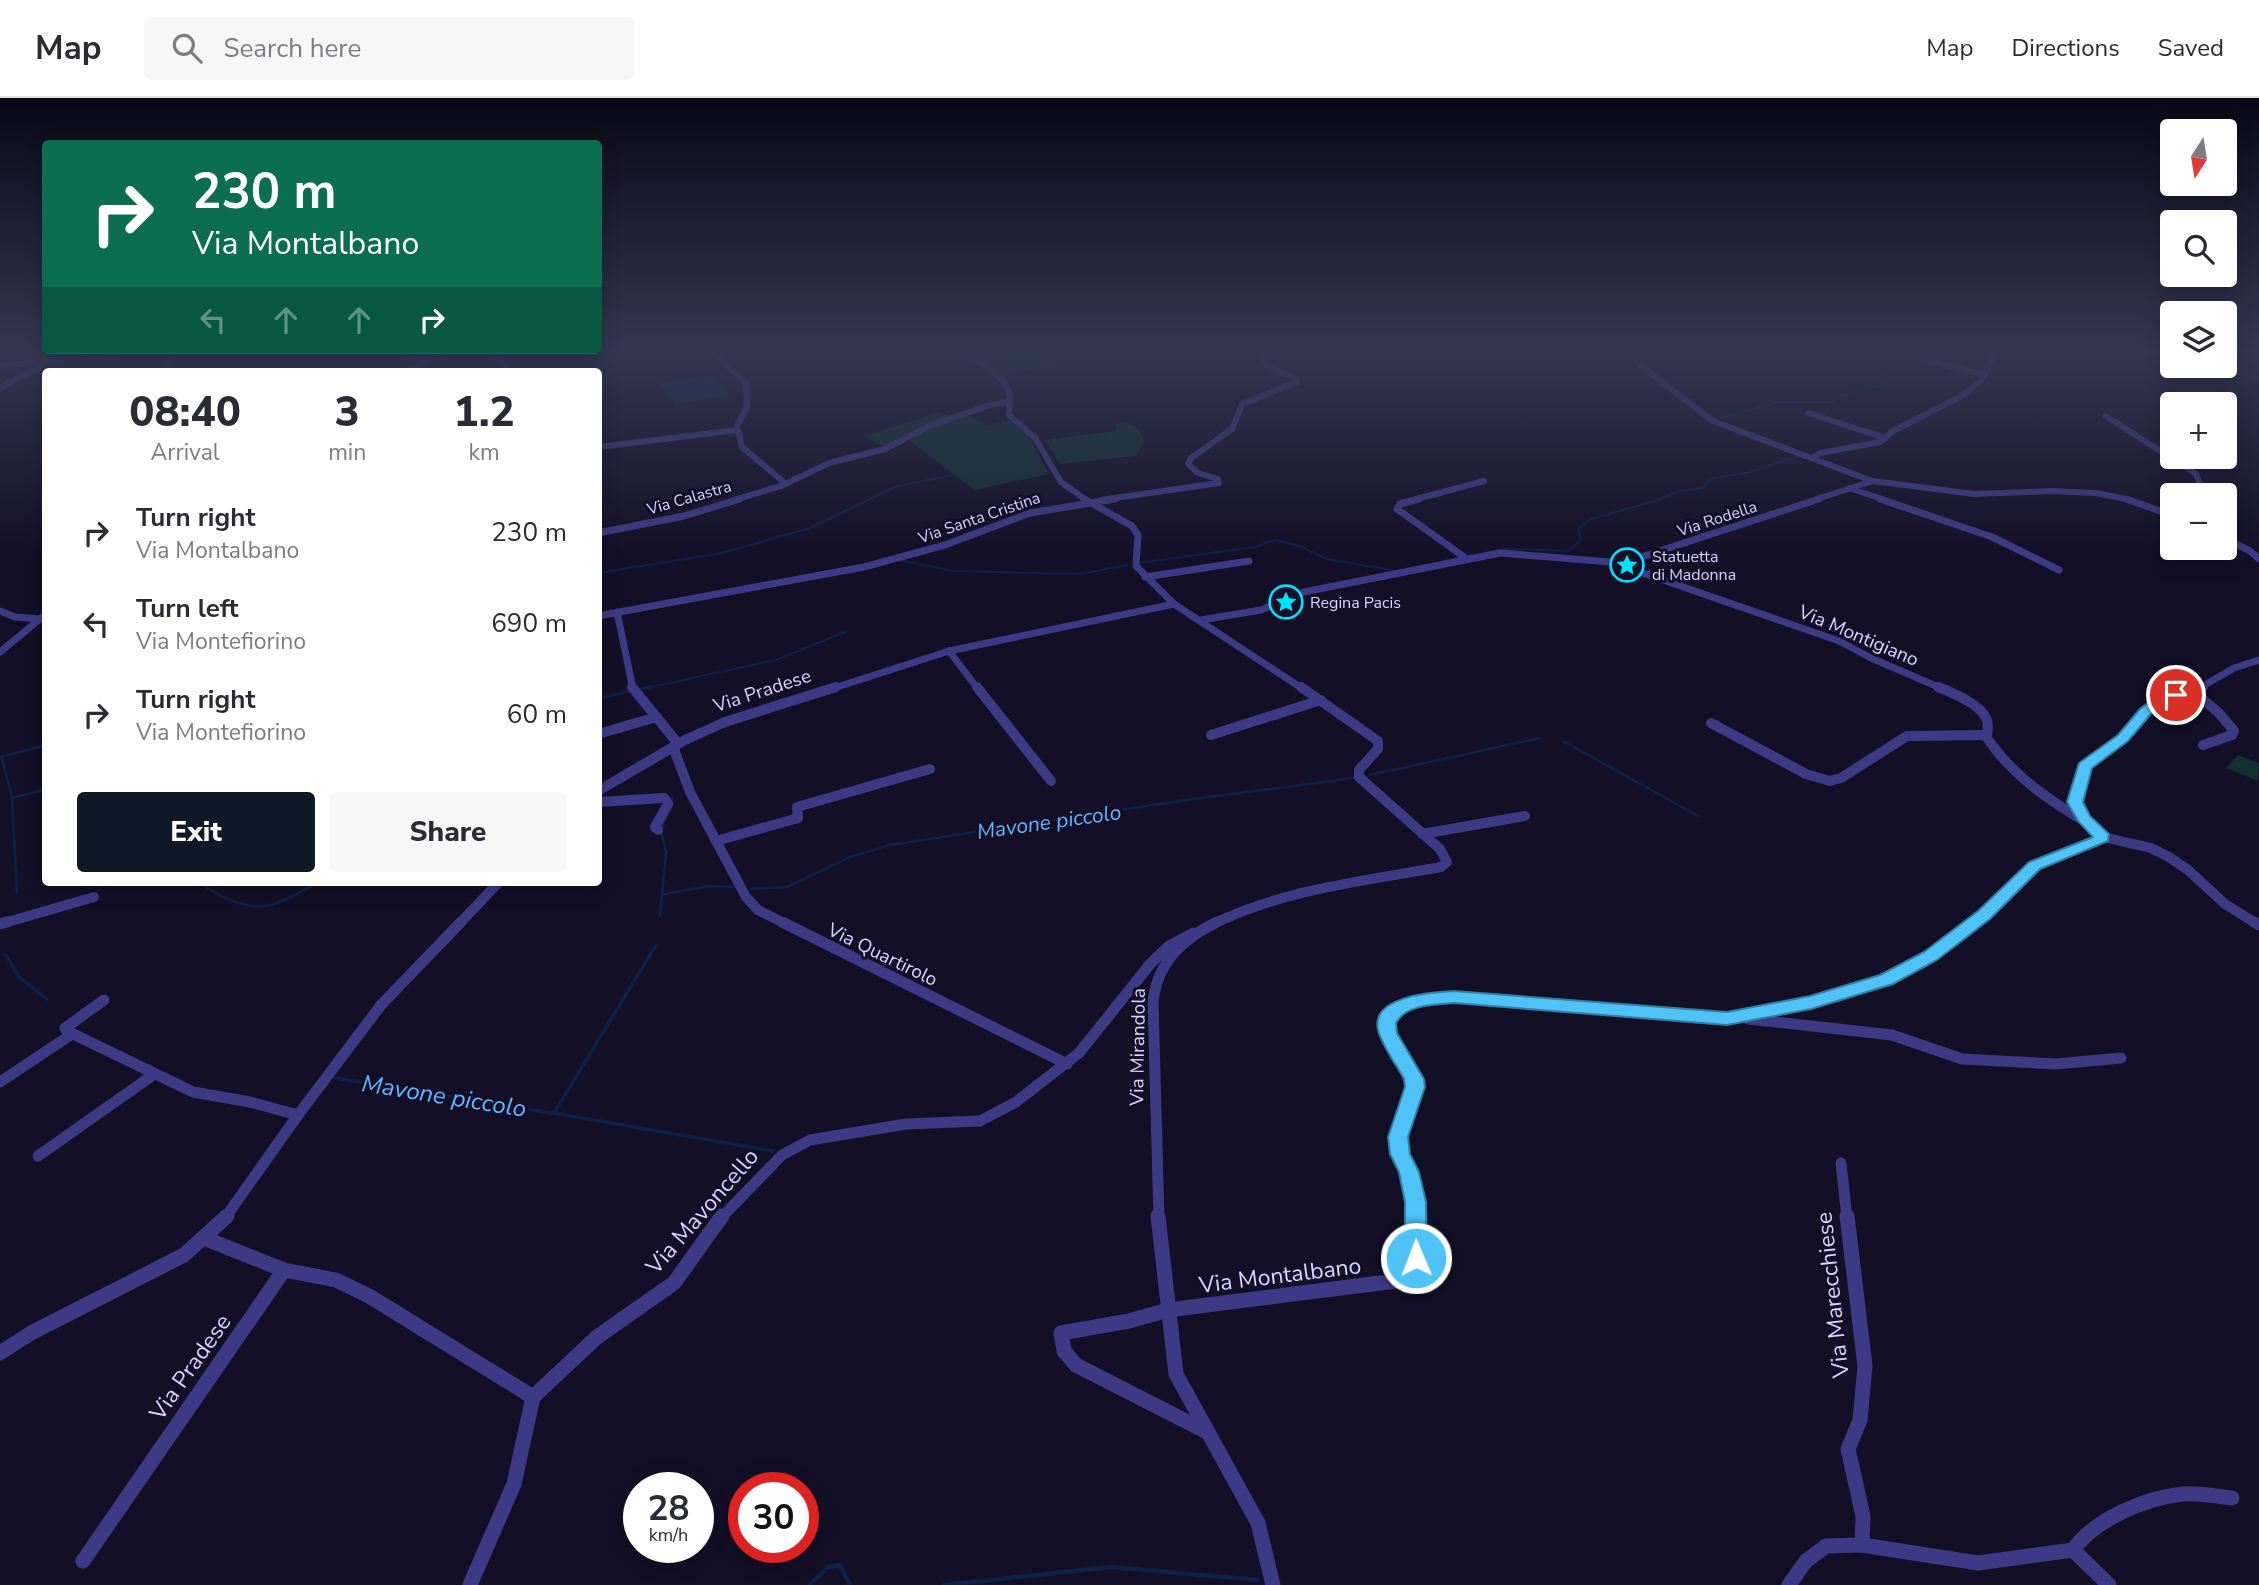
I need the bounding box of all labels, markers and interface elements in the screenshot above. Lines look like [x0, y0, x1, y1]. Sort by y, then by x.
search box [144, 17, 634, 80]
text: Map [35, 26, 102, 71]
icon: search [168, 29, 206, 67]
text: Search here [224, 31, 361, 66]
text: Map [1926, 32, 1973, 64]
text: Directions [2011, 32, 2120, 64]
text: Saved [2158, 32, 2224, 64]
north arrow [2160, 119, 2236, 196]
map controls [2160, 119, 2237, 560]
text: 230 m [192, 158, 336, 225]
icon: right [77, 168, 168, 259]
button: search [2160, 210, 2237, 287]
text: Via Montalbano [192, 222, 419, 265]
icon: left [194, 301, 232, 339]
icon: ahead [267, 301, 305, 339]
icon: ahead [340, 301, 378, 339]
icon: right [413, 301, 451, 339]
button: layers [2160, 301, 2237, 378]
text: 08:40 [129, 384, 241, 441]
text: 3 [335, 384, 360, 441]
text: 1.2 [453, 384, 515, 441]
button: + [2160, 392, 2237, 469]
text: Arrival [150, 437, 220, 468]
text: min [328, 437, 366, 468]
text: km [469, 437, 500, 468]
street label: Via Calastra [644, 475, 734, 521]
button: − [2160, 483, 2237, 560]
street label: Via Santa Cristina [914, 487, 1043, 549]
street label: Via Rodella [1674, 496, 1760, 542]
text: Turn right [136, 500, 255, 535]
icon: right [77, 514, 115, 552]
text: 230 m [491, 515, 567, 550]
text: Via Montalbano [136, 535, 299, 566]
place icon: Statuetta di Madonna [1608, 546, 1646, 584]
place label: Statuetta di Madonna [1652, 546, 1736, 586]
place icon: Regina Pacis [1267, 583, 1305, 621]
text: Turn left [136, 591, 239, 626]
place label: Regina Pacis [1310, 592, 1401, 614]
street label: Via Montigiano [1794, 599, 1923, 673]
icon: left [77, 605, 115, 643]
text: 690 m [491, 606, 567, 641]
text: Via Montefiorino [136, 626, 306, 657]
street label: Via Pradese [709, 663, 815, 719]
pin [2146, 665, 2206, 725]
icon: arrive [2157, 676, 2195, 714]
text: Turn right [136, 682, 255, 717]
icon: right [77, 696, 115, 734]
text: 60 m [507, 697, 567, 732]
text: Via Montefiorino [136, 717, 306, 748]
button: Exit [77, 792, 315, 872]
button: Share [329, 792, 567, 872]
water label: Mavone piccolo [975, 798, 1123, 846]
street label: Via Quartirolo [822, 917, 942, 993]
street label: Via Mirandola [1124, 988, 1152, 1107]
water label: Mavone piccolo [359, 1067, 529, 1125]
street label: Via Mavoncello [638, 1142, 766, 1282]
street label: Via Marecchiese [1808, 1211, 1857, 1380]
position arrow [1379, 1221, 1453, 1295]
street label: Via Montalbano [1196, 1250, 1363, 1301]
street label: Via Pradese [142, 1308, 238, 1427]
speed limit sign: 30 [728, 1472, 819, 1563]
text: 28 [647, 1485, 690, 1532]
text: km/h [649, 1523, 688, 1547]

